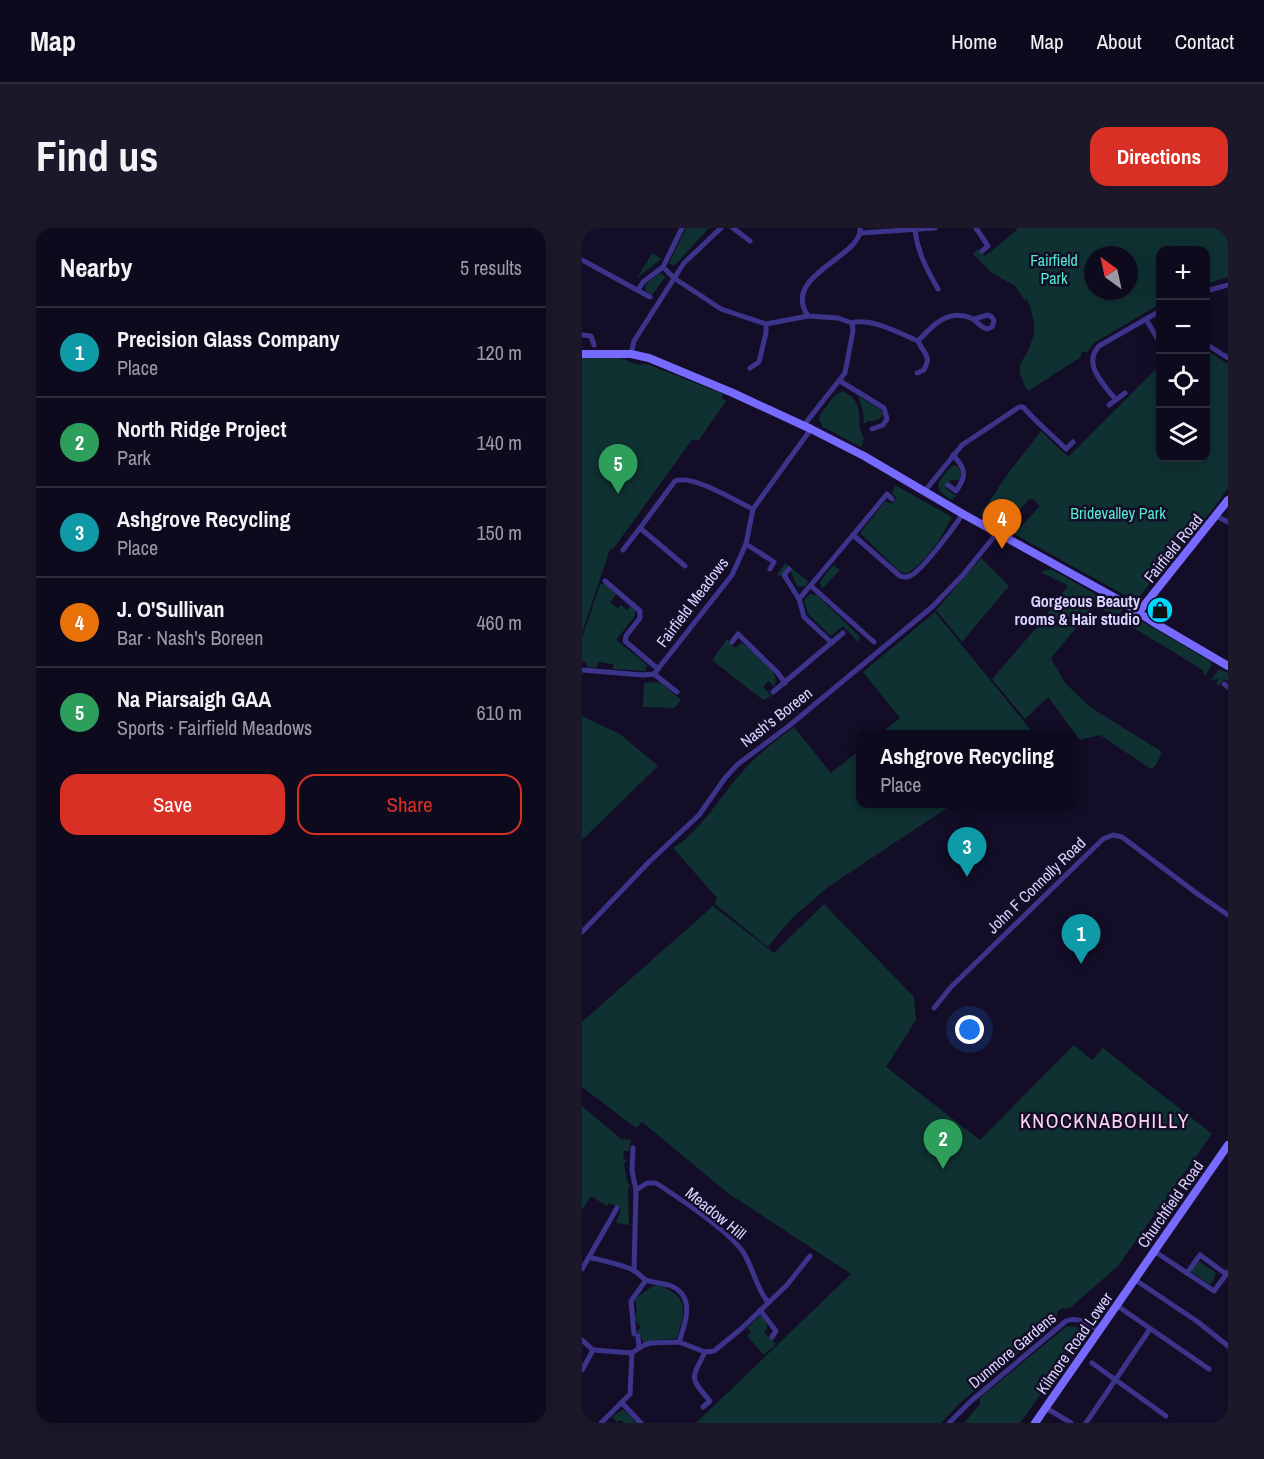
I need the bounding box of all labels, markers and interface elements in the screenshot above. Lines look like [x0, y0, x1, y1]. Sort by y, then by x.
text: Map [30, 22, 76, 60]
text: Home [951, 27, 997, 56]
text: Map [1030, 27, 1064, 56]
text: About [1097, 27, 1142, 56]
text: Contact [1175, 27, 1234, 56]
button: Directions [1090, 127, 1228, 186]
text: Find us [36, 128, 158, 184]
north arrow [1084, 246, 1138, 300]
map controls [1156, 246, 1210, 462]
button: + [1156, 246, 1210, 300]
park label: Fairfield Park [1030, 249, 1078, 289]
text: Nearby [60, 250, 132, 285]
text: 5 results [460, 254, 522, 281]
button: − [1156, 300, 1210, 354]
text: Precision Glass Company [117, 324, 340, 354]
text: 1 [75, 339, 84, 366]
text: 120 m [476, 339, 522, 366]
text: Place [117, 354, 158, 381]
button: locate [1156, 354, 1210, 408]
button: layers [1156, 408, 1210, 462]
text: North Ridge Project [117, 414, 286, 444]
text: 2 [75, 429, 84, 456]
text: 140 m [476, 429, 522, 456]
text: Park [117, 444, 151, 471]
pin: 5 [598, 444, 638, 494]
pin: 4 [982, 500, 1022, 549]
park label: Bridevalley Park [1070, 502, 1166, 524]
text: Ashgrove Recycling [117, 504, 290, 534]
street label: Fairfield Road [1138, 509, 1208, 587]
text: 3 [75, 519, 84, 546]
text: 150 m [476, 519, 522, 546]
text: Place [117, 534, 158, 561]
street label: Fairfield Meadows [651, 553, 733, 651]
place label: Gorgeous Beauty rooms & Hair studio [1015, 590, 1141, 630]
text: J. O'Sullivan [117, 594, 225, 624]
shop icon: Gorgeous Beauty rooms & Hair studio [1145, 595, 1175, 625]
text: 4 [75, 609, 84, 636]
text: 460 m [476, 609, 522, 636]
text: Bar · Nash's Boreen [117, 624, 263, 651]
street label: Nash's Boreen [735, 682, 817, 752]
text: Na Piarsaigh GAA [117, 684, 271, 714]
text: 5 [75, 699, 84, 726]
text: 610 m [476, 699, 522, 726]
text: Sports · Fairfield Meadows [117, 714, 312, 741]
popup [856, 730, 1078, 808]
text: Ashgrove Recycling [880, 741, 1054, 771]
text: Place [880, 771, 921, 798]
button: Save [60, 774, 285, 835]
button: Share [297, 774, 522, 835]
pin: 3 [948, 828, 986, 877]
street label: John F Connolly Road [982, 832, 1090, 938]
pin: 1 [1062, 914, 1100, 964]
your location [955, 1015, 984, 1044]
district label: KNOCKNABOHILLY [1020, 1107, 1190, 1134]
pin: 2 [924, 1120, 962, 1169]
street label: Churchfield Road [1132, 1156, 1208, 1252]
street label: Meadow Hill [681, 1182, 751, 1244]
street label: Kilmore Road Lower [1031, 1287, 1118, 1398]
street label: Dunmore Gardens [964, 1307, 1060, 1393]

